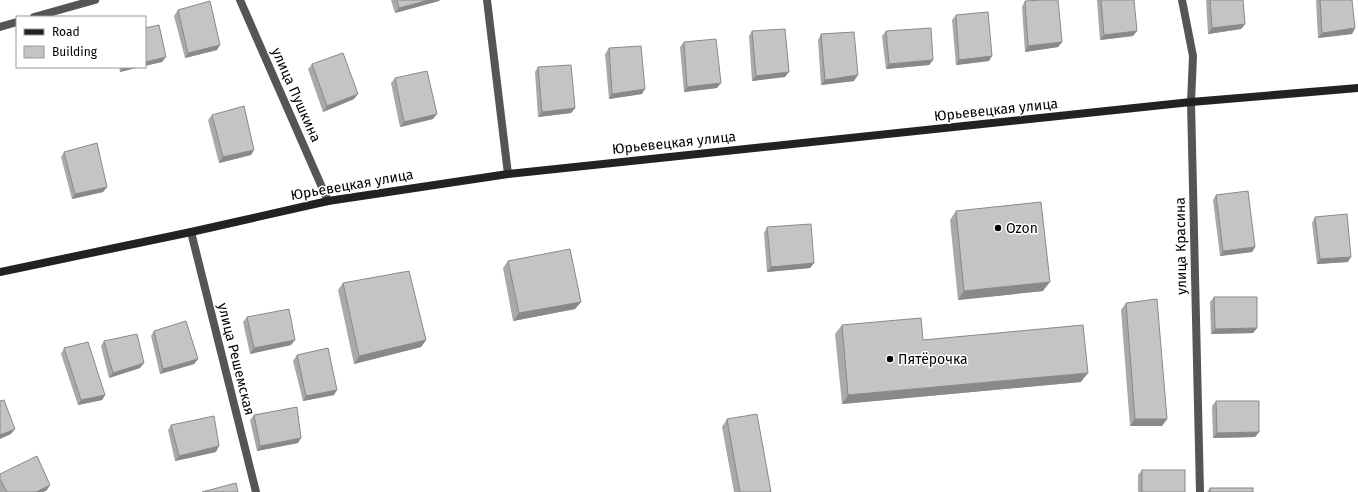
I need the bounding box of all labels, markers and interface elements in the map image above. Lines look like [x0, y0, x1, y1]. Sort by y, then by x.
legend [16, 16, 146, 68]
text: Road [52, 25, 80, 39]
text: Building [52, 45, 98, 59]
street label: улица Пушкина [268, 45, 324, 145]
street label: Юрьевецкая улица [933, 95, 1059, 125]
street label: Юрьевецкая улица [611, 128, 737, 158]
street label: Юрьевецкая улица [289, 166, 415, 204]
street label: улица Красина [1172, 197, 1190, 295]
place label: Ozon [1006, 220, 1038, 237]
marker: Ozon [993, 223, 1003, 233]
street label: улица Решемская [214, 301, 258, 417]
place label: Пятёрочка [898, 351, 968, 368]
marker: Пятёрочка [885, 354, 895, 364]

